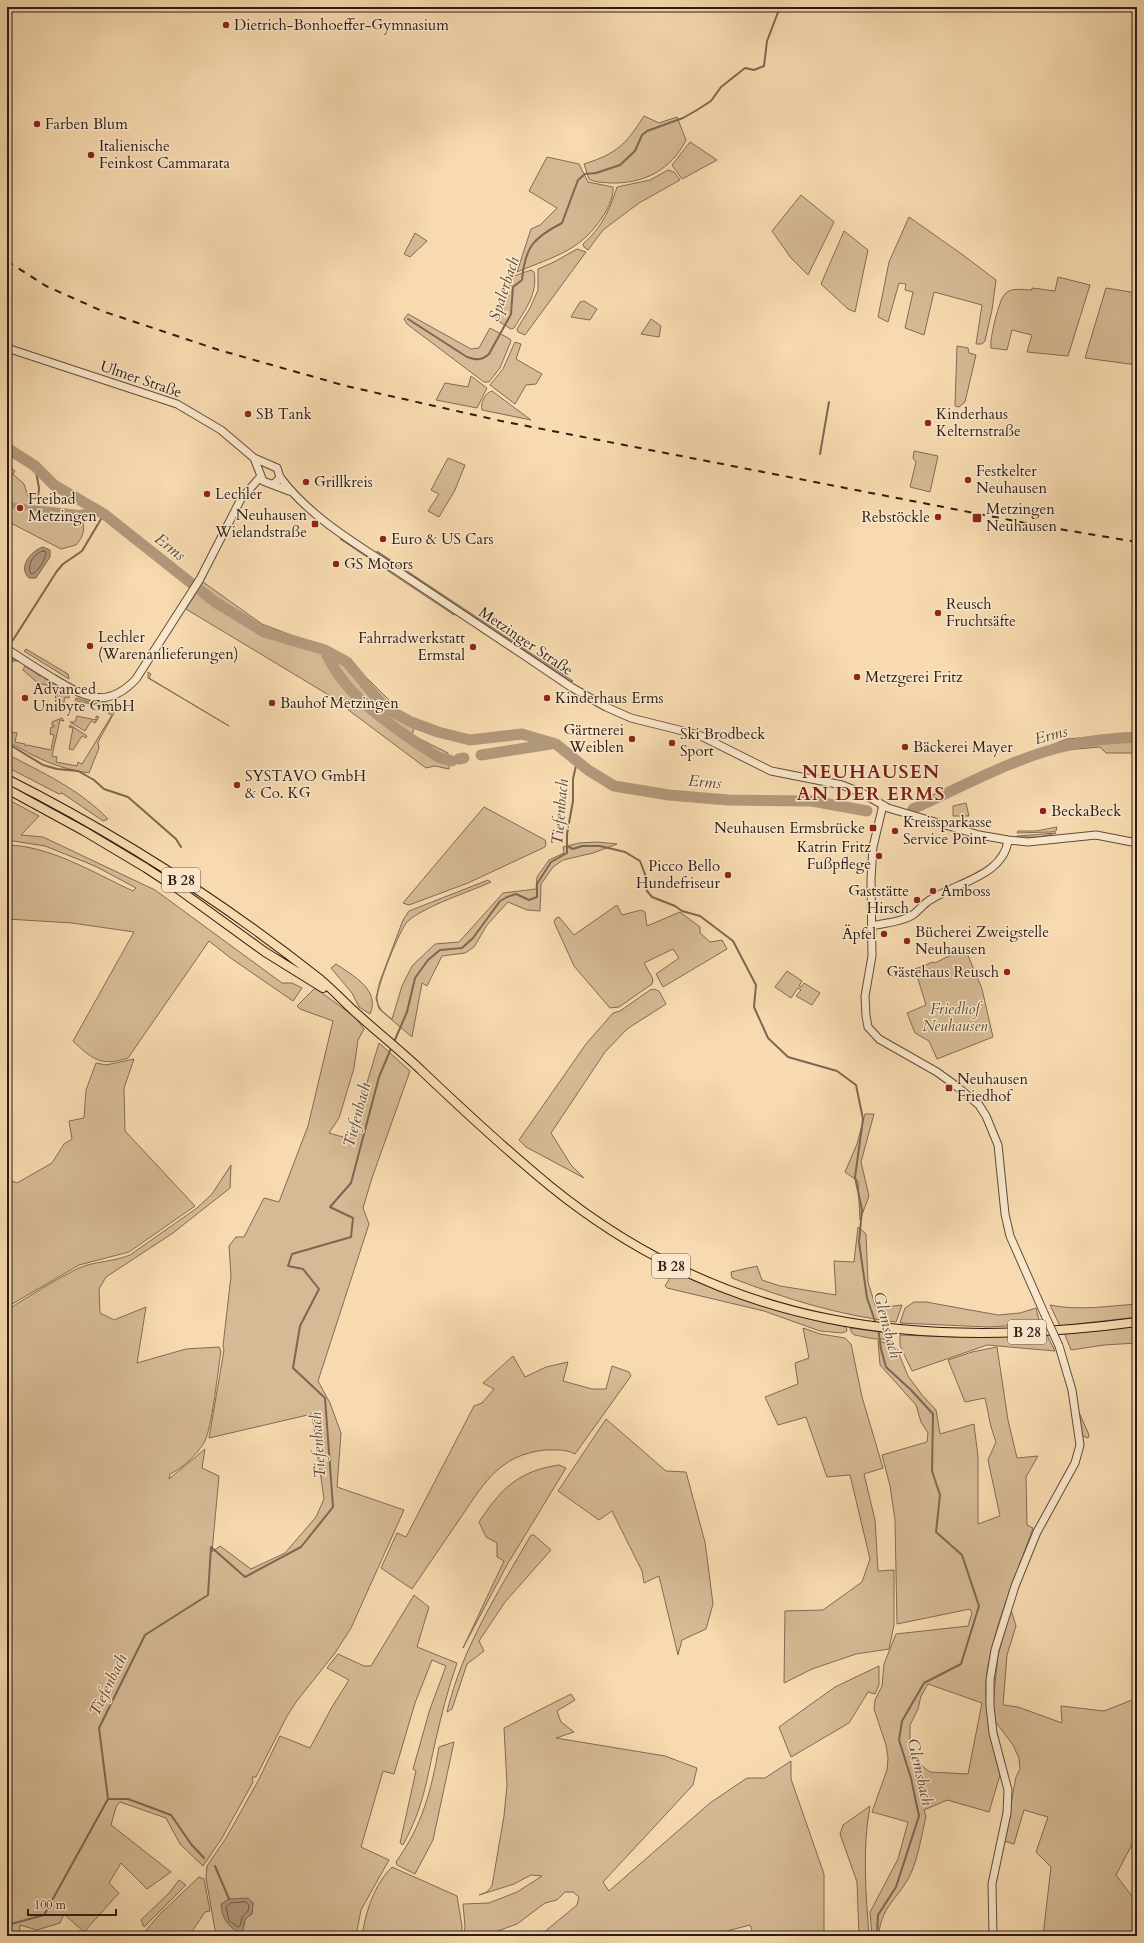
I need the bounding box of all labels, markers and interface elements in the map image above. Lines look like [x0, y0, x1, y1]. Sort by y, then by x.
place label: Dietrich-Bonhoeffer-Gymnasium [234, 15, 449, 35]
marker: Dietrich-Bonhoeffer-Gymnasium [221, 20, 231, 30]
place label: Farben Blum [45, 114, 128, 134]
marker: Farben Blum [32, 119, 42, 129]
place label: Italienische Feinkost Cammarata [99, 136, 231, 173]
marker: Italienische Feinkost Cammarata [86, 150, 96, 160]
water label: Spalerbach [483, 254, 525, 324]
street label: Ulmer Straße [98, 356, 185, 402]
place label: SB Tank [256, 404, 312, 424]
place label: Kinderhaus Kelternstraße [936, 404, 1021, 441]
marker: SB Tank [243, 409, 253, 419]
marker: Kinderhaus Kelternstraße [923, 418, 933, 428]
place label: Festkelter Neuhausen [976, 461, 1048, 498]
place label: Grillkreis [314, 472, 373, 492]
marker: Festkelter Neuhausen [963, 475, 973, 485]
marker: Grillkreis [301, 477, 311, 487]
place label: Lechler [215, 484, 263, 504]
place label: Freibad Metzingen [28, 489, 97, 526]
marker: Lechler [202, 489, 212, 499]
place label: Metzingen Neuhausen [986, 499, 1058, 536]
marker: Freibad Metzingen [15, 503, 25, 513]
place label: Neuhausen Wielandstraße [214, 505, 307, 542]
place label: Rebstöckle [861, 507, 930, 527]
marker: Rebstöckle [933, 512, 943, 522]
marker: Metzingen Neuhausen [971, 512, 983, 524]
marker: Neuhausen Wielandstraße [310, 519, 320, 529]
water label: Erms [150, 528, 190, 566]
place label: Euro & US Cars [391, 529, 494, 549]
marker: Euro & US Cars [378, 534, 388, 544]
place label: GS Motors [344, 554, 413, 574]
marker: GS Motors [331, 559, 341, 569]
place label: Reusch Fruchtsäfte [946, 594, 1016, 631]
street label: Metzinger Straße [475, 602, 577, 680]
marker: Reusch Fruchtsäfte [933, 608, 943, 618]
place label: Lechler (Warenanlieferungen) [98, 627, 239, 664]
place label: Fahrradwerkstatt Ermstal [358, 628, 465, 665]
marker: Lechler (Warenanlieferungen) [85, 641, 95, 651]
marker: Fahrradwerkstatt Ermstal [468, 642, 478, 652]
place label: Metzgerei Fritz [865, 667, 963, 687]
marker: Metzgerei Fritz [852, 672, 862, 682]
place label: Advanced Unibyte GmbH [33, 679, 135, 716]
place label: Kinderhaus Erms [555, 688, 664, 708]
marker: Advanced Unibyte GmbH [20, 693, 30, 703]
place label: Bauhof Metzingen [280, 693, 399, 713]
marker: Kinderhaus Erms [542, 693, 552, 703]
marker: Bauhof Metzingen [267, 698, 277, 708]
place label: Gärtnerei Weiblen [563, 720, 624, 757]
water label: Erms [1032, 720, 1071, 750]
place label: Ski Brodbeck Sport [680, 724, 765, 761]
marker: Gärtnerei Weiblen [627, 734, 637, 744]
place label: Bäckerei Mayer [913, 737, 1013, 757]
marker: Ski Brodbeck Sport [667, 738, 677, 748]
marker: Bäckerei Mayer [900, 742, 910, 752]
district label: NEUHAUSEN AN DER ERMS [796, 759, 946, 807]
place label: SYSTAVO GmbH & Co. KG [245, 766, 367, 803]
water label: Erms [687, 770, 723, 794]
water label: Tiefenbach [546, 778, 574, 846]
marker: SYSTAVO GmbH & Co. KG [232, 780, 242, 790]
place label: BeckaBeck [1051, 801, 1121, 821]
marker: BeckaBeck [1038, 806, 1048, 816]
place label: Kreissparkasse Service Point [903, 812, 992, 849]
place label: Neuhausen Ermsbrücke [714, 818, 865, 838]
marker: Neuhausen Ermsbrücke [868, 823, 878, 833]
marker: Kreissparkasse Service Point [890, 826, 900, 836]
place label: Katrin Fritz Fußpflege [797, 837, 871, 874]
marker: Katrin Fritz Fußpflege [874, 851, 884, 861]
place label: Picco Bello Hundefriseur [636, 856, 721, 893]
road number: B 28 [162, 868, 200, 892]
marker: Picco Bello Hundefriseur [723, 870, 733, 880]
place label: Gaststätte Hirsch [848, 881, 910, 918]
place label: Amboss [941, 881, 991, 901]
marker: Amboss [928, 886, 938, 896]
marker: Gaststätte Hirsch [912, 895, 922, 905]
place label: Bücherei Zweigstelle Neuhausen [915, 922, 1049, 959]
place label: Äpfel [842, 924, 876, 944]
marker: Äpfel [879, 929, 889, 939]
marker: Bücherei Zweigstelle Neuhausen [902, 936, 912, 946]
place label: Gästehaus Reusch [886, 962, 1000, 982]
marker: Gästehaus Reusch [1002, 967, 1012, 977]
park label: Friedhof Neuhausen [922, 999, 988, 1036]
place label: Neuhausen Friedhof [957, 1069, 1029, 1106]
water label: Tiefenbach [338, 1080, 376, 1150]
marker: Neuhausen Friedhof [944, 1083, 954, 1093]
road number: B 28 [652, 1254, 690, 1278]
water label: Glemsbach [868, 1289, 907, 1361]
road number: B 28 [1008, 1320, 1046, 1344]
water label: Tiefenbach [305, 1411, 331, 1479]
water label: Tiefenbach [84, 1650, 133, 1720]
water label: Glemsbach [902, 1736, 938, 1808]
scale bar [28, 1891, 116, 1917]
text: 100 m [34, 1897, 67, 1913]

